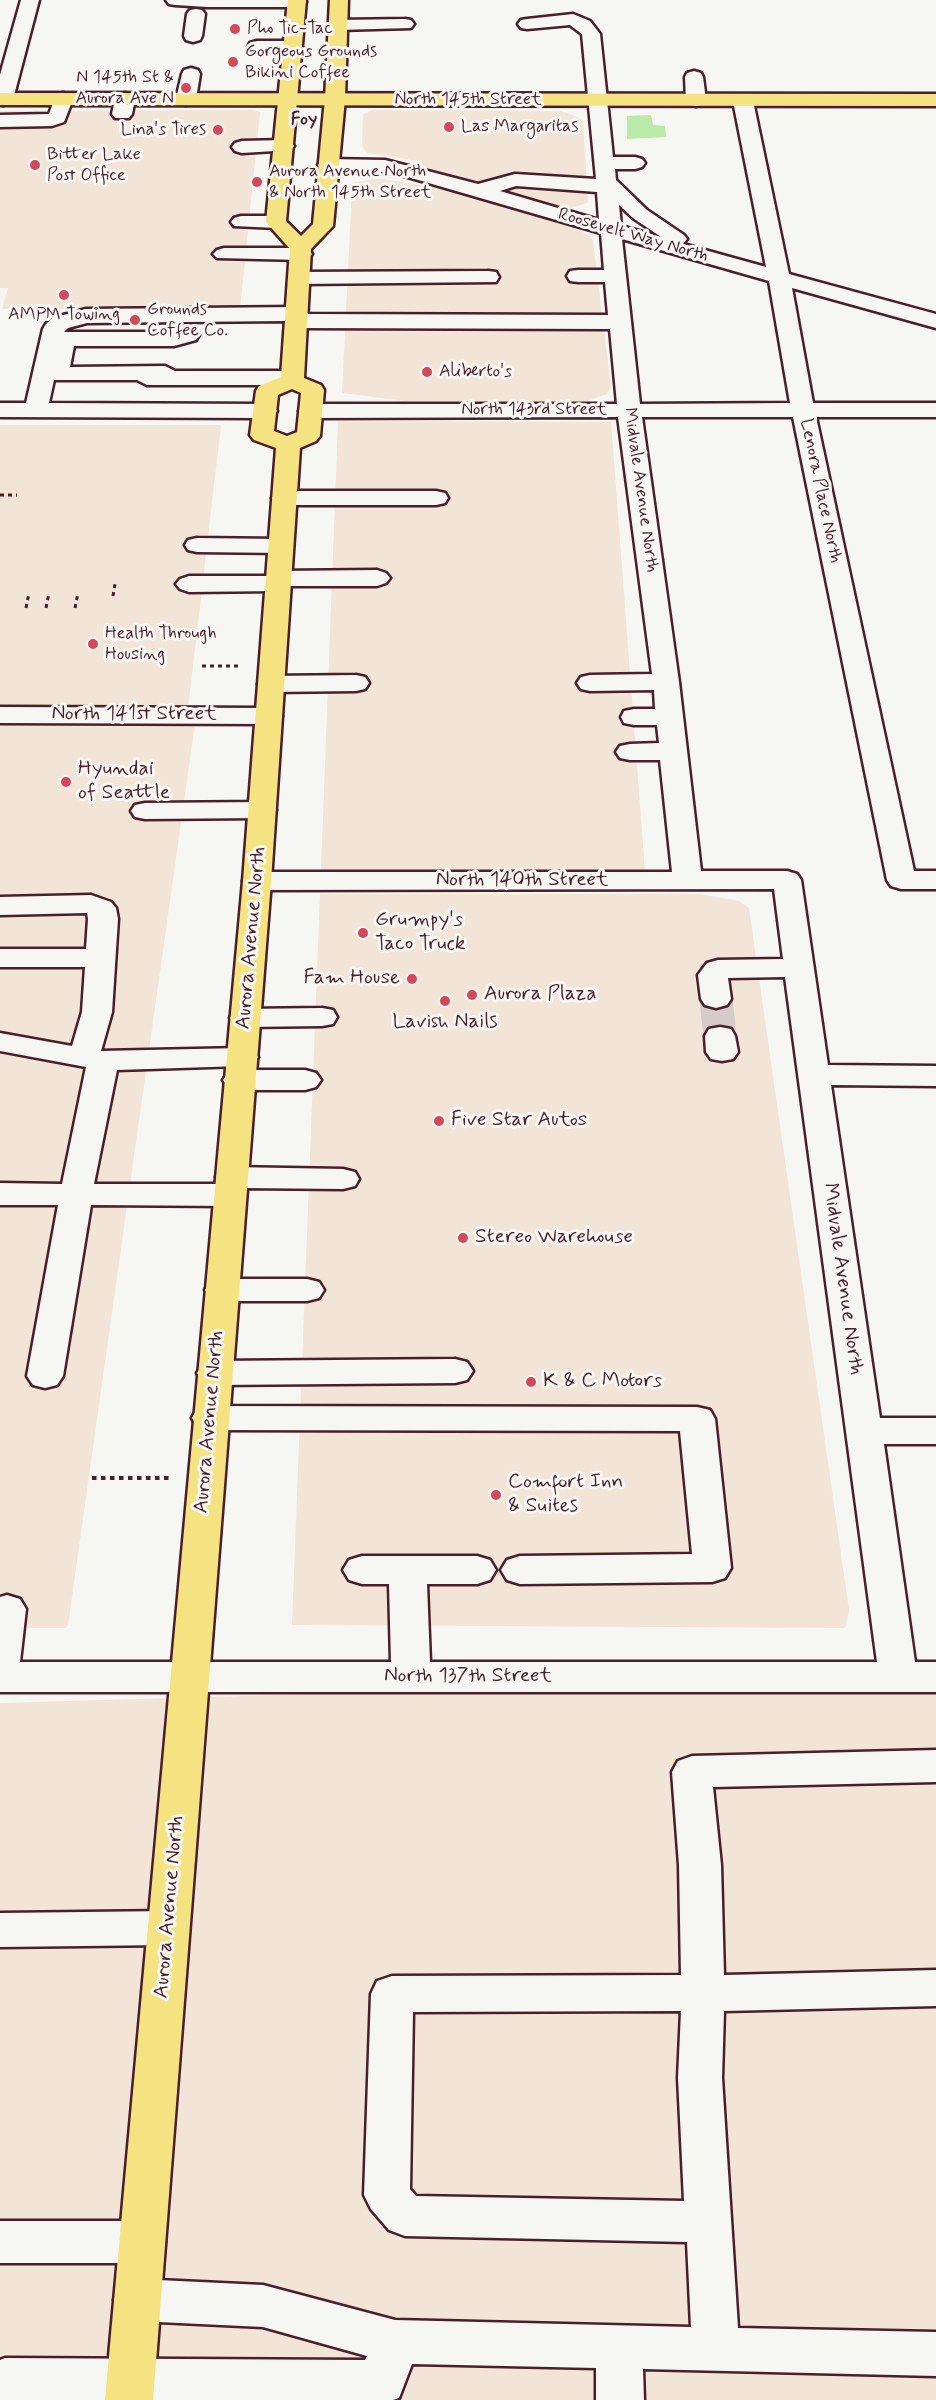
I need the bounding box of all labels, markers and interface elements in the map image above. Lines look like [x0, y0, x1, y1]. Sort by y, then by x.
place label: Pho Tic-Tac [247, 18, 333, 40]
marker: Pho Tic-Tac [228, 22, 242, 36]
place label: Gorgeous Grounds Bikini Coffee [245, 41, 377, 84]
marker: Gorgeous Grounds Bikini Coffee [226, 55, 240, 69]
place label: N 145th St & Aurora Ave N [76, 67, 174, 110]
marker: N 145th St & Aurora Ave N [179, 81, 193, 95]
street label: North 145th Street [394, 89, 542, 111]
district label: Foy [291, 109, 317, 131]
place label: Las Margaritas [461, 116, 578, 138]
place label: Lina's Tires [121, 119, 206, 141]
marker: Las Margaritas [442, 120, 456, 134]
marker: Lina's Tires [211, 123, 225, 137]
place label: Bitter Lake Post Office [47, 144, 141, 186]
marker: Bitter Lake Post Office [28, 158, 42, 172]
place label: Aurora Avenue North & North 145th Street [269, 161, 431, 204]
marker: Aurora Avenue North & North 145th Street [250, 175, 264, 189]
street label: Roosevelt Way North [555, 204, 711, 268]
marker: AMPM Towing [57, 288, 71, 302]
place label: Grounds Coffee Co. [147, 299, 228, 342]
place label: AMPM Towing [8, 304, 120, 326]
marker: Grounds Coffee Co. [128, 313, 142, 327]
place label: Aliberto's [439, 361, 512, 383]
marker: Aliberto's [420, 365, 434, 379]
street label: North 143rd Street [461, 399, 607, 421]
street label: Midvale Avenue North [618, 406, 662, 574]
street label: Lenora Place North [794, 417, 846, 565]
place label: Health Through Housing [105, 623, 217, 666]
marker: Health Through Housing [86, 637, 100, 651]
street label: North 141st Street [52, 702, 216, 728]
place label: Hyundai of Seattle [78, 757, 170, 807]
marker: Hyundai of Seattle [59, 775, 73, 789]
street label: Aurora Avenue North [231, 846, 273, 1030]
street label: North 140th Street [436, 868, 608, 894]
place label: Grumpy's Taco Truck [375, 908, 465, 958]
marker: Grumpy's Taco Truck [356, 926, 370, 940]
place label: Fam House [304, 966, 400, 992]
marker: Fam House [405, 972, 419, 986]
place label: Aurora Plaza [484, 982, 597, 1008]
marker: Aurora Plaza [465, 988, 479, 1002]
marker: Lavish Nails [438, 994, 452, 1008]
place label: Lavish Nails [392, 1010, 498, 1036]
place label: Five Star Autos [451, 1108, 587, 1134]
marker: Five Star Autos [432, 1114, 446, 1128]
street label: Midvale Avenue North [816, 1181, 868, 1377]
place label: Stereo Warehouse [475, 1225, 633, 1251]
marker: Stereo Warehouse [456, 1231, 470, 1245]
street label: Aurora Avenue North [189, 1330, 231, 1514]
place label: K & C Motors [543, 1369, 662, 1395]
marker: K & C Motors [524, 1375, 538, 1389]
place label: Comfort Inn & Suites [508, 1470, 623, 1520]
marker: Comfort Inn & Suites [489, 1488, 503, 1502]
street label: North 137th Street [384, 1664, 552, 1690]
street label: Aurora Avenue North [149, 1815, 191, 1999]

